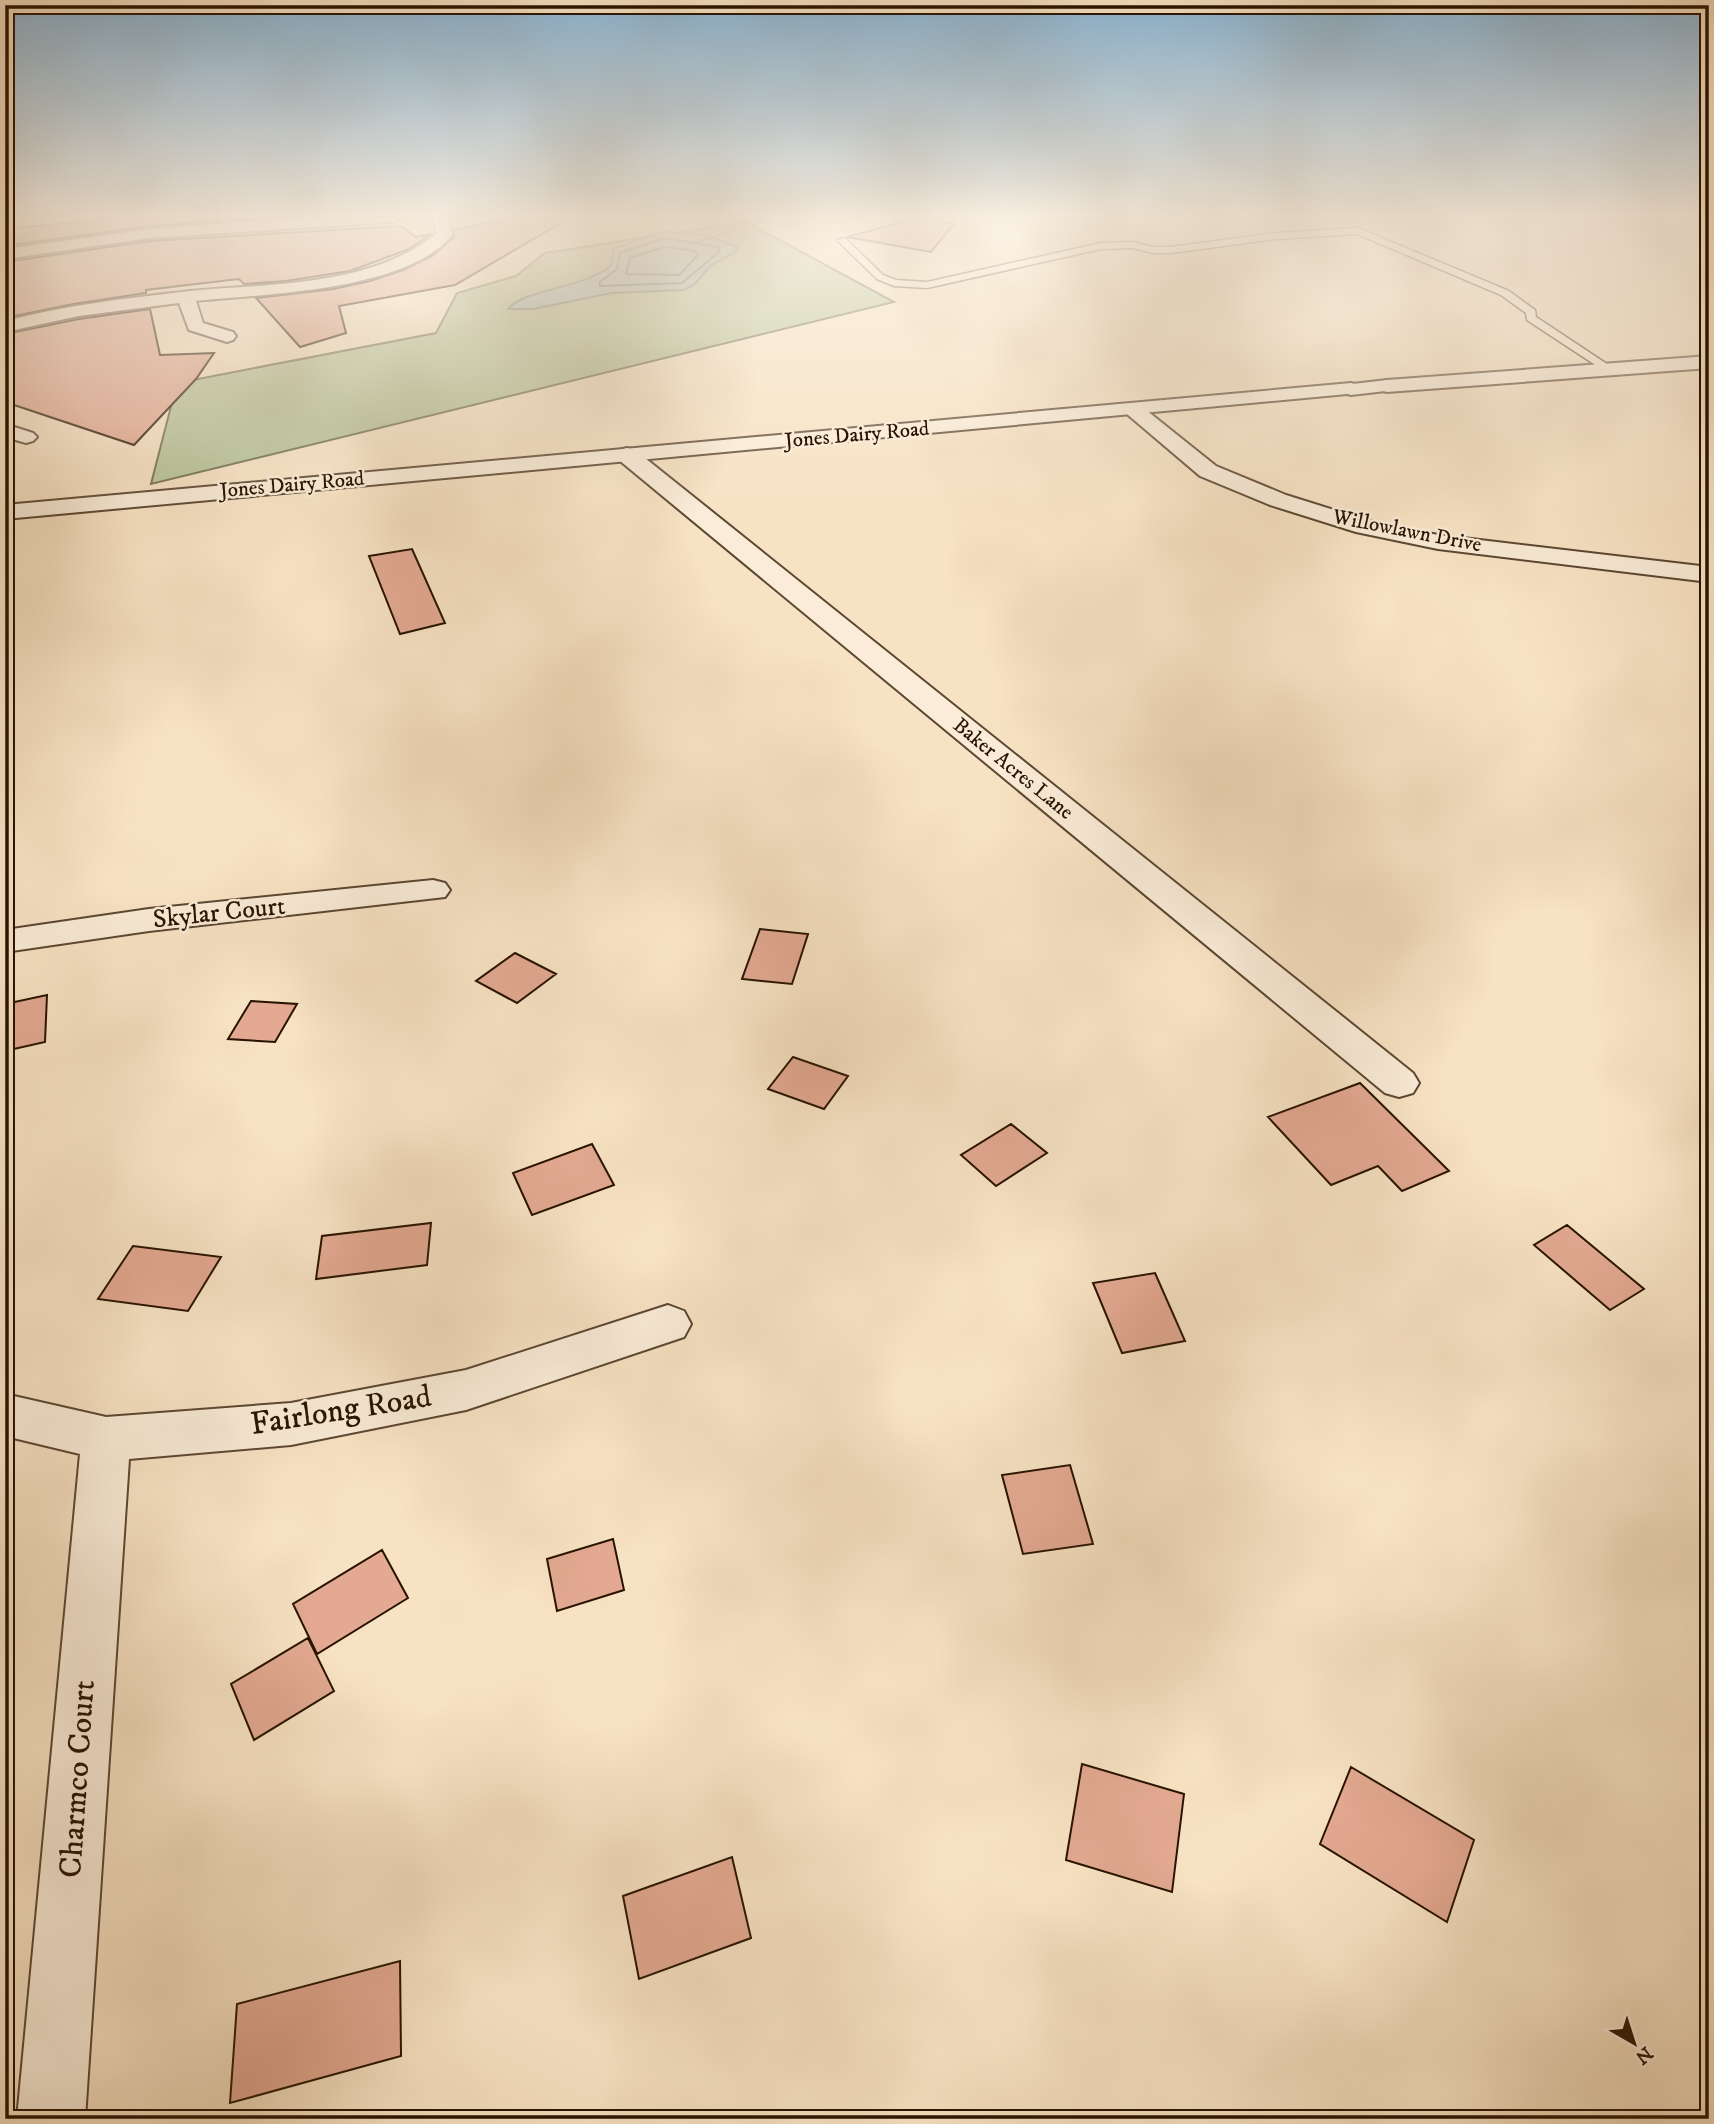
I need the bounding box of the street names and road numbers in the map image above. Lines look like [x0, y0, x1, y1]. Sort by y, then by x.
street label: Jones Dairy Road [782, 416, 931, 454]
street label: Jones Dairy Road [217, 466, 366, 504]
street label: Willowlawn Drive [1329, 504, 1484, 558]
street label: Baker Acres Lane [947, 712, 1079, 826]
street label: Skylar Court [151, 890, 287, 936]
street label: Fairlong Road [248, 1377, 434, 1445]
street label: Charmco Court [51, 1679, 105, 1879]

